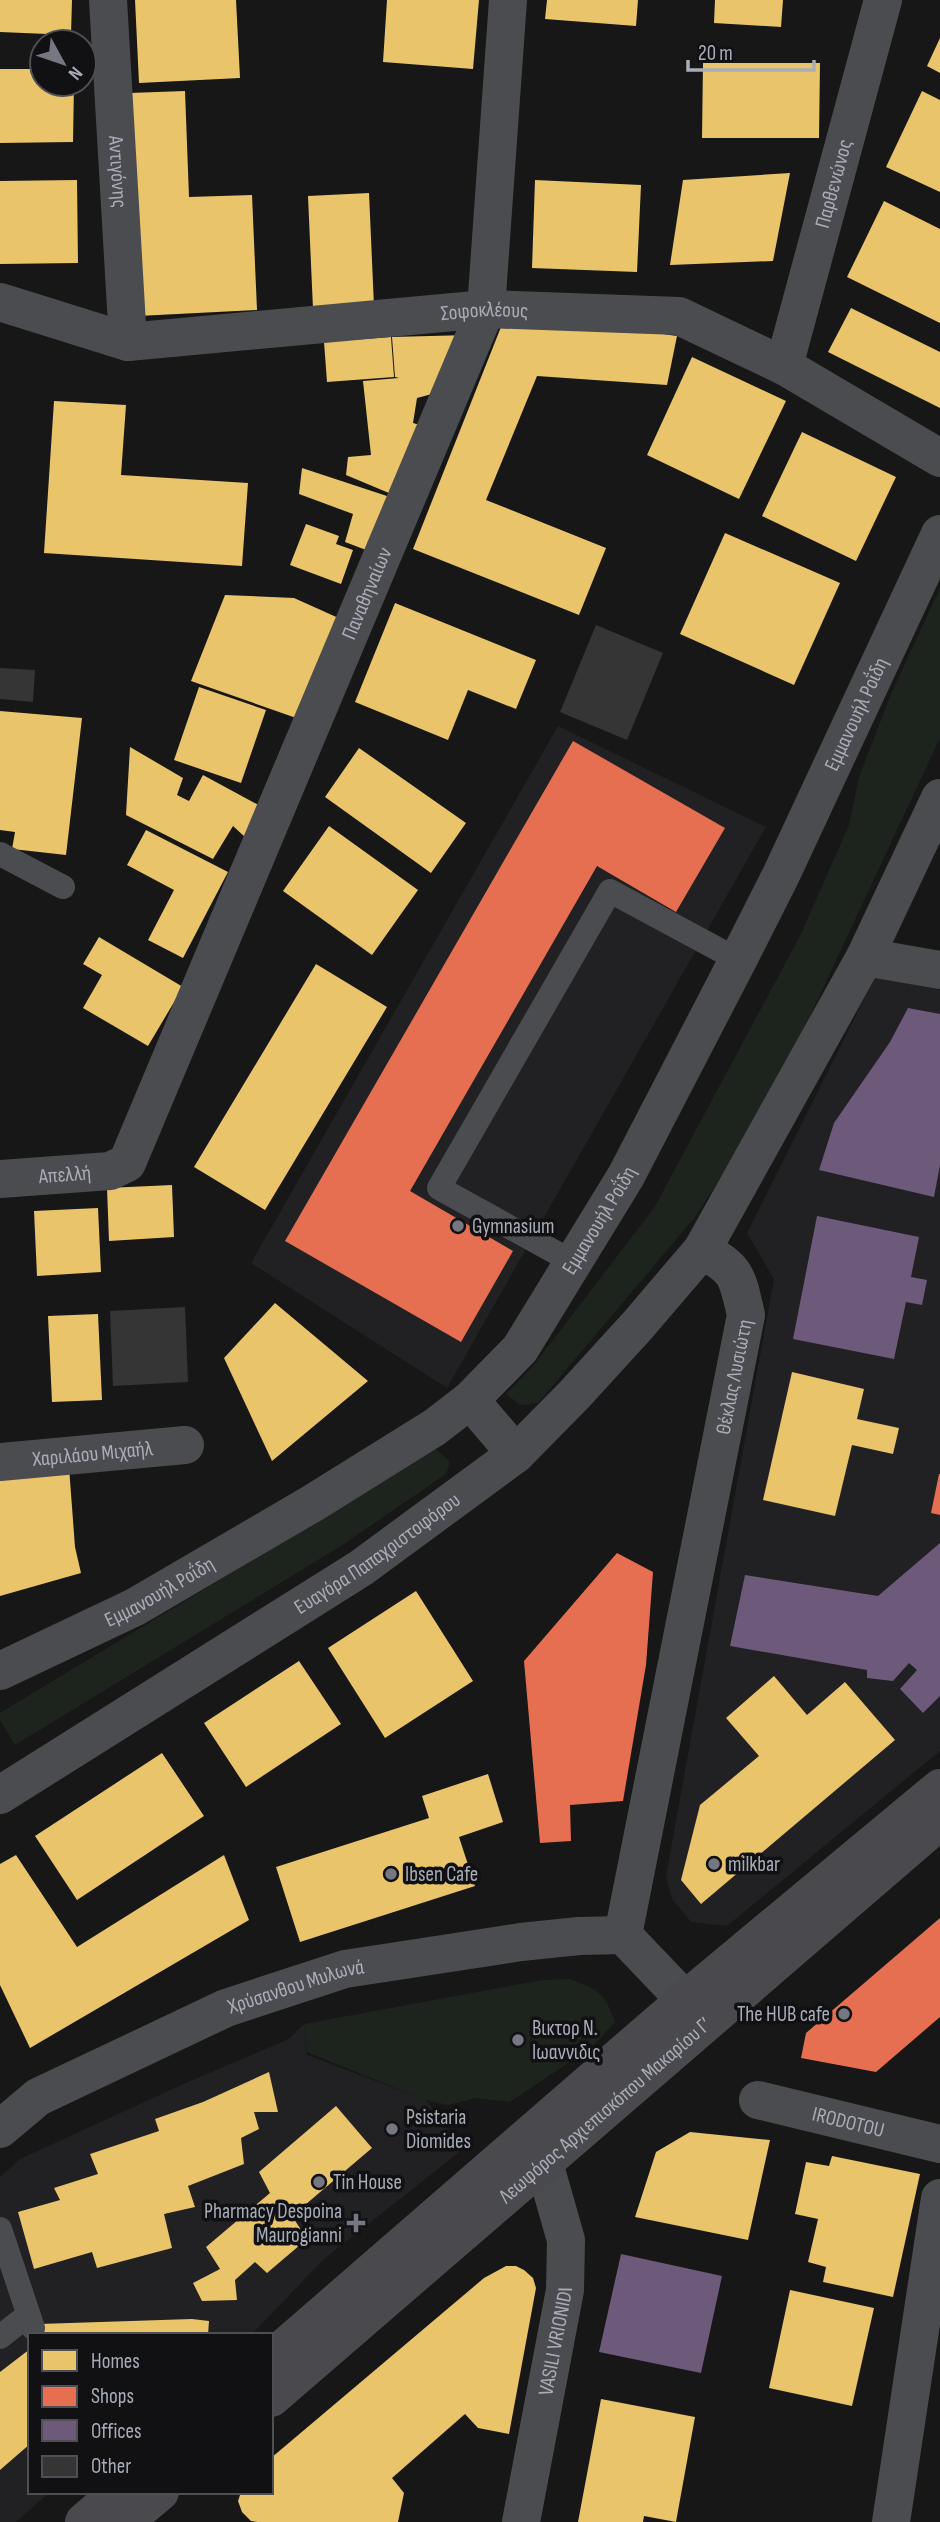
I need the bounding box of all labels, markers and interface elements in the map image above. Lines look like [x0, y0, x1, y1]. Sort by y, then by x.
north arrow [28, 28, 98, 98]
scale bar [688, 28, 814, 72]
text: 20 m [698, 41, 733, 66]
text: N [63, 62, 87, 84]
street label: Αντιγόνης [103, 134, 132, 209]
street label: Παρθενώνος [810, 137, 858, 231]
street label: Σοφοκλέους [439, 297, 529, 326]
street label: Παναθηναίων [336, 544, 397, 643]
street label: Εμμανουήλ Ροΐδη [819, 654, 894, 775]
street label: Απελλή [37, 1160, 92, 1189]
street label: Εμμανουήλ Ροΐδη [557, 1162, 642, 1279]
place label: Gymnasium [472, 1214, 555, 1239]
marker: Gymnasium [450, 1218, 466, 1234]
street label: Θέκλας Λυσιώτη [711, 1317, 758, 1437]
street label: Χαριλάου Μιχαήλ [30, 1436, 155, 1472]
street label: Ευαγόρα Παπαχριστοφόρου [290, 1487, 465, 1620]
street label: Εμμανουήλ Ροΐδη [101, 1551, 219, 1633]
place label: milkbar [728, 1852, 780, 1877]
marker: milkbar [706, 1856, 722, 1872]
place label: Ibsen Cafe [405, 1862, 478, 1887]
marker: Ibsen Cafe [383, 1866, 399, 1882]
street label: Χρύσανθου Μυλωνά [224, 1954, 366, 2020]
place label: The HUB cafe [737, 2002, 830, 2027]
marker: The HUB cafe [836, 2006, 852, 2022]
street label: Λεωφόρος Αρχιεπισκόπου Μακαρίου Γ’ [493, 2012, 717, 2209]
place label: Βικτορ Ν. Ιωαννιδις [532, 2016, 601, 2065]
marker: Βικτορ Ν. Ιωαννιδις [510, 2032, 526, 2048]
street label: IRODOTOU [810, 2102, 887, 2143]
place label: Psistaria Diomides [406, 2105, 471, 2154]
marker: Psistaria Diomides [384, 2121, 400, 2137]
place label: Tin House [333, 2170, 402, 2195]
marker: Tin House [311, 2174, 327, 2190]
place label: Pharmacy Despoina Maurogianni [204, 2199, 342, 2248]
marker: Pharmacy Despoina Maurogianni [348, 2215, 364, 2231]
street label: VASILI VRIONIDI [533, 2287, 578, 2398]
legend [28, 2333, 273, 2494]
text: Homes [91, 2349, 140, 2374]
text: Shops [91, 2384, 134, 2409]
text: Offices [91, 2419, 142, 2444]
text: Other [91, 2454, 131, 2479]

